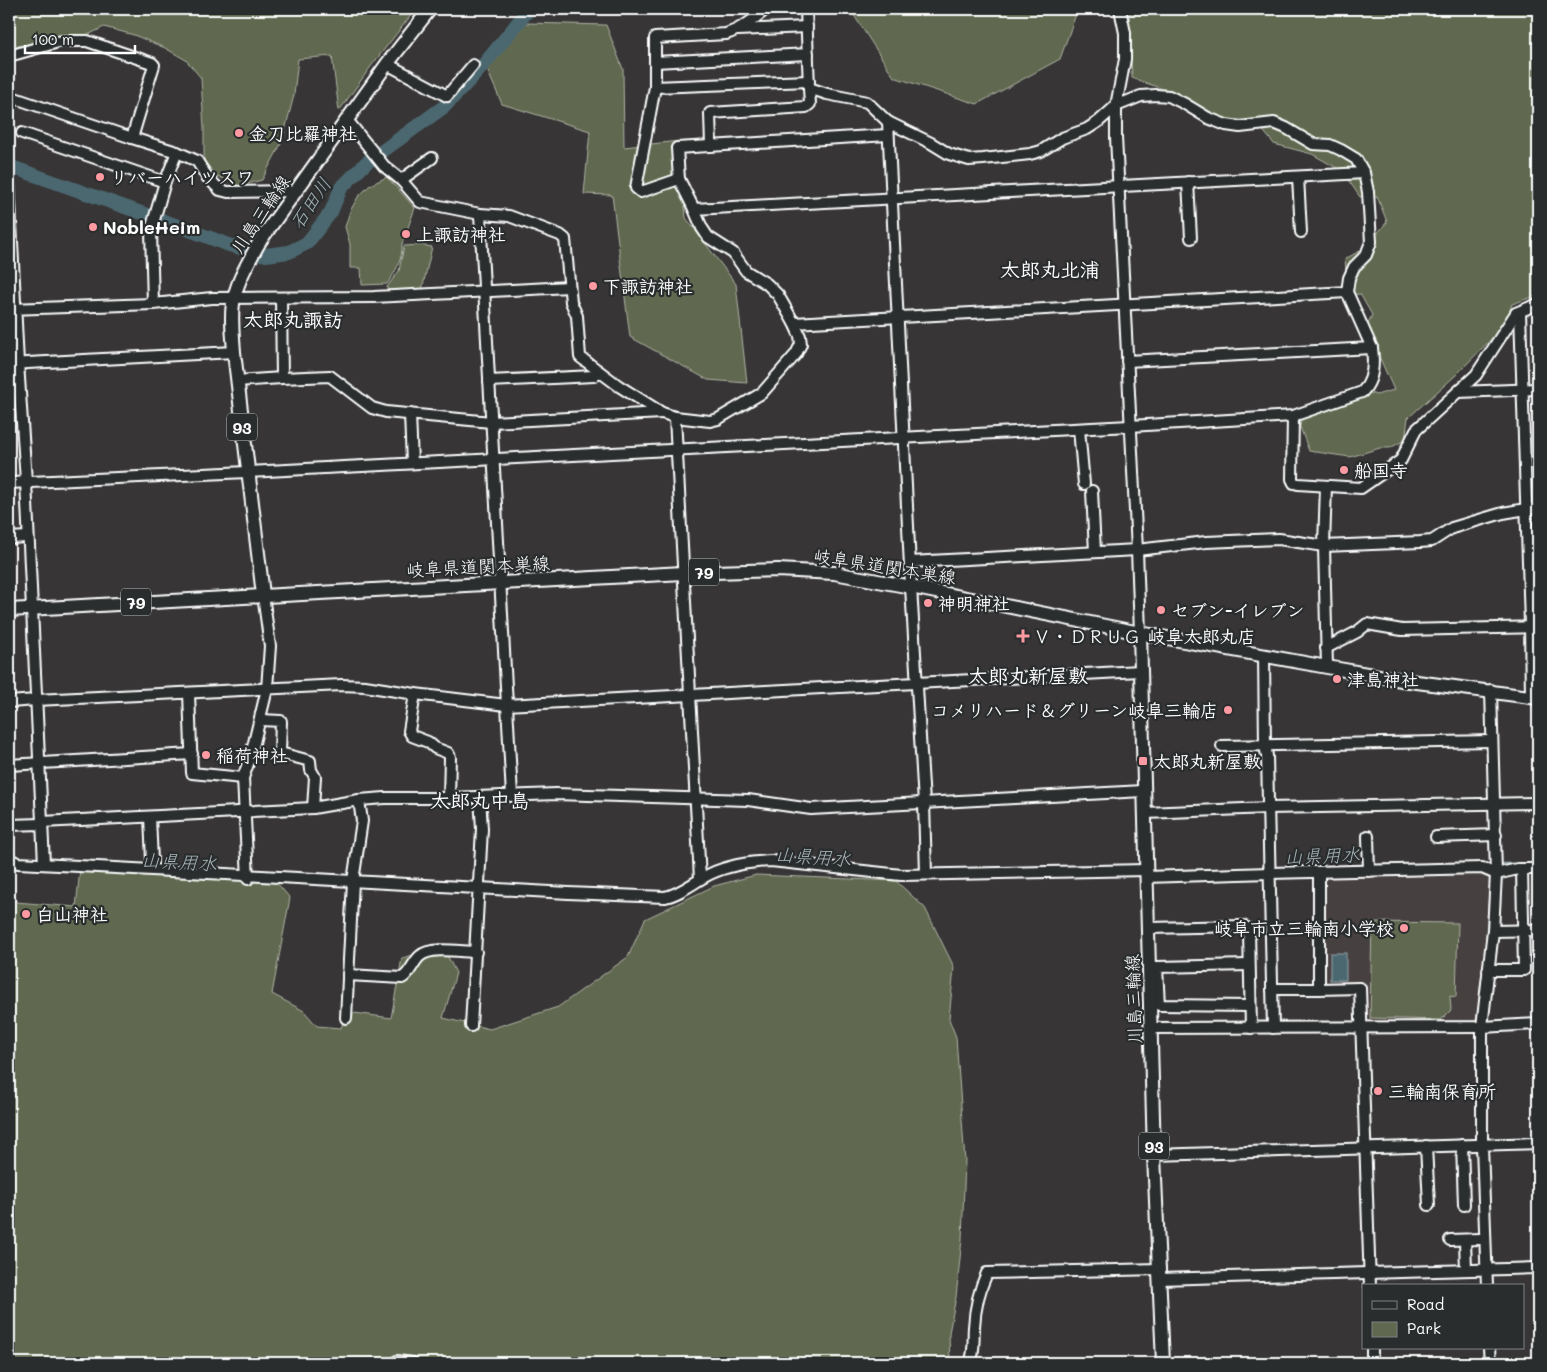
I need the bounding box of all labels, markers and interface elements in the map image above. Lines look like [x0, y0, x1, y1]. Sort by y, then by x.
scale bar [25, 22, 135, 54]
text: 100 m [32, 29, 74, 49]
place label: 金刀比羅神社 [249, 121, 357, 145]
marker: 金刀比羅神社 [233, 127, 245, 139]
place label: リバーハイツスワ [110, 165, 254, 189]
street label: 川島三輪線 [225, 170, 295, 258]
marker: リバーハイツスワ [94, 171, 106, 183]
water label: 石田川 [284, 172, 336, 234]
place label: NobleHeim [103, 215, 200, 239]
marker: NobleHeim [87, 221, 99, 233]
place label: 上諏訪神社 [416, 222, 506, 246]
marker: 上諏訪神社 [400, 228, 412, 240]
district label: 太郎丸北浦 [1000, 256, 1100, 282]
place label: 下諏訪神社 [603, 274, 693, 298]
marker: 下諏訪神社 [587, 280, 599, 292]
district label: 太郎丸諏訪 [243, 306, 343, 332]
road number: 93 [227, 414, 257, 441]
place label: 船国寺 [1354, 458, 1408, 482]
marker: 船国寺 [1338, 464, 1350, 476]
street label: 岐阜県道関本巣線 [812, 543, 958, 589]
street label: 岐阜県道関本巣線 [405, 550, 551, 582]
road number: 79 [689, 558, 719, 586]
road number: 79 [121, 588, 151, 616]
place label: 神明神社 [938, 591, 1010, 615]
marker: 神明神社 [922, 597, 934, 609]
place label: セブン-イレブン [1171, 598, 1305, 622]
marker: セブン-イレブン [1155, 604, 1167, 616]
place label: Ｖ・ＤＲＵＧ 岐阜太郎丸店 [1033, 624, 1255, 648]
marker: Ｖ・ＤＲＵＧ 岐阜太郎丸店 [1017, 630, 1029, 642]
district label: 太郎丸新屋敷 [968, 662, 1088, 688]
place label: 津島神社 [1347, 667, 1419, 691]
marker: 津島神社 [1331, 673, 1343, 685]
place label: コメリハード＆グリーン岐阜三輪店 [931, 698, 1218, 722]
marker: コメリハード＆グリーン岐阜三輪店 [1222, 704, 1234, 716]
place label: 稲荷神社 [216, 743, 288, 767]
marker: 稲荷神社 [200, 749, 212, 761]
place label: 太郎丸新屋敷 [1153, 749, 1261, 773]
marker: 太郎丸新屋敷 [1137, 755, 1149, 767]
district label: 太郎丸中島 [430, 787, 530, 813]
water label: 山県用水 [774, 841, 852, 871]
water label: 山県用水 [1284, 841, 1360, 869]
water label: 山県用水 [140, 847, 218, 875]
place label: 白山神社 [36, 902, 108, 926]
marker: 白山神社 [20, 908, 32, 920]
place label: 岐阜市立三輪南小学校 [1214, 916, 1394, 940]
marker: 岐阜市立三輪南小学校 [1398, 922, 1410, 934]
street label: 川島三輪線 [1119, 954, 1147, 1044]
place label: 三輪南保育所 [1388, 1079, 1496, 1103]
marker: 三輪南保育所 [1372, 1085, 1384, 1097]
road number: 93 [1139, 1132, 1169, 1160]
legend [1362, 1284, 1524, 1350]
text: Road [1407, 1294, 1444, 1314]
text: Park [1407, 1318, 1441, 1338]

